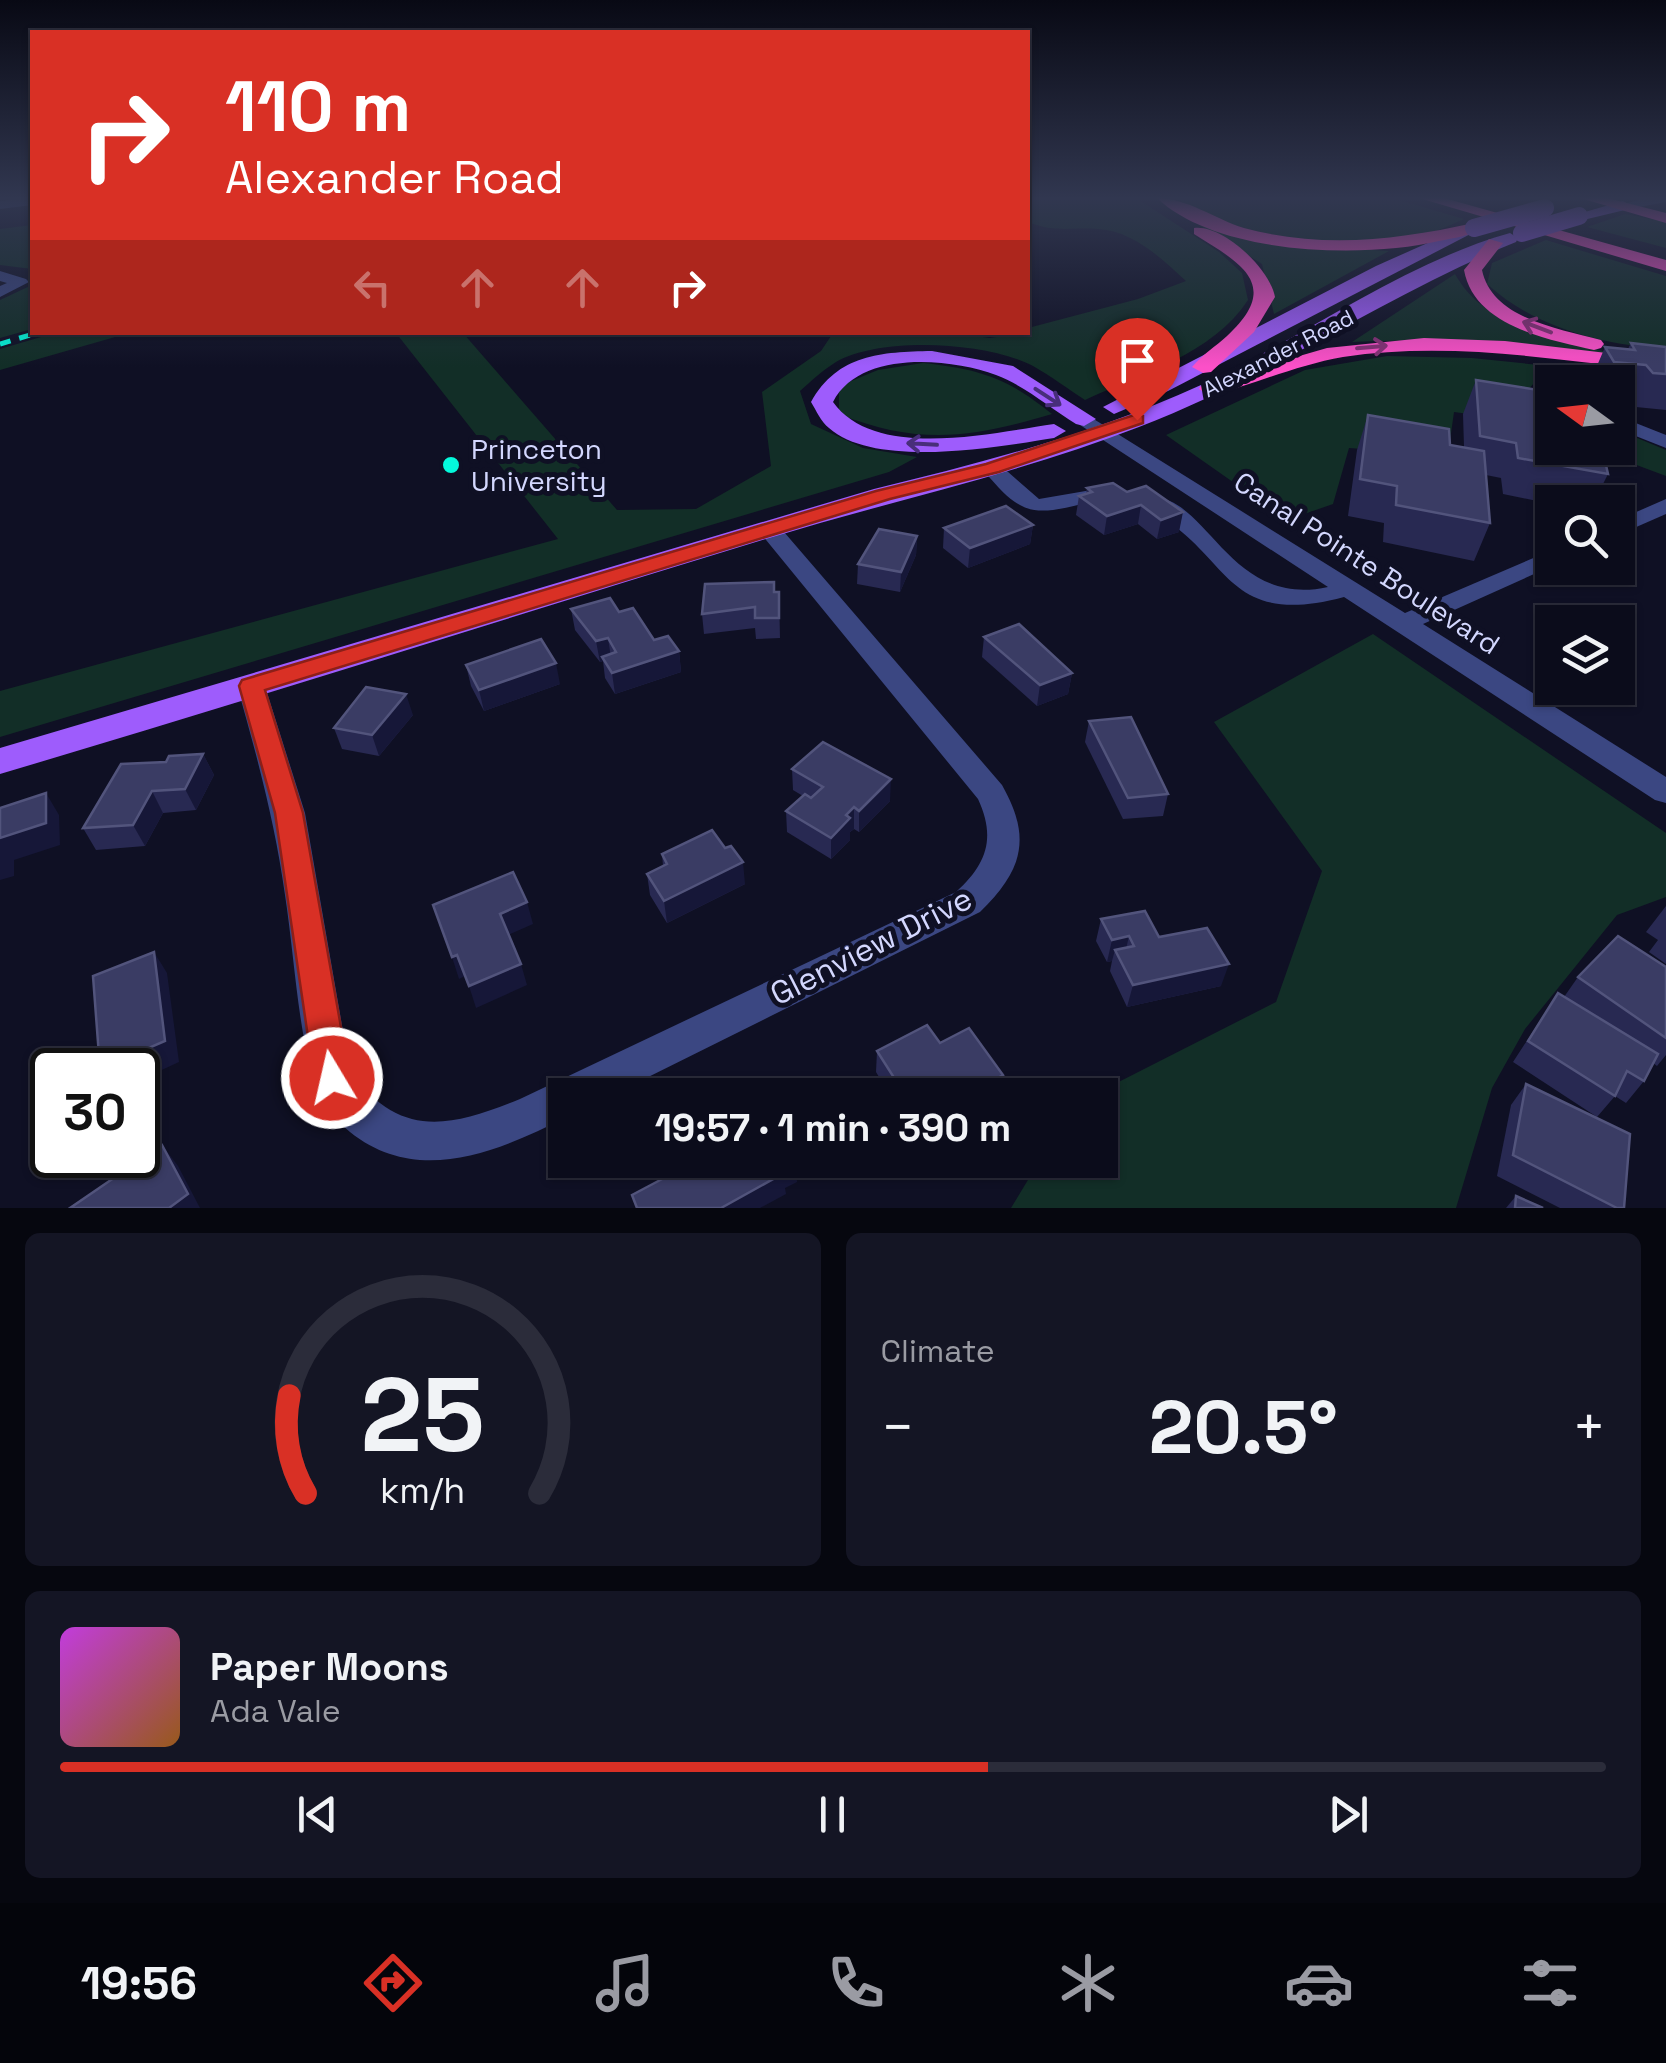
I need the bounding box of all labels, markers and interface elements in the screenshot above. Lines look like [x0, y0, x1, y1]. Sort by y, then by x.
text: 110 m [225, 62, 411, 151]
icon: right [60, 70, 190, 200]
text: Alexander Road [225, 149, 564, 206]
icon: left [345, 260, 400, 315]
icon: ahead [450, 260, 505, 315]
icon: ahead [555, 260, 610, 315]
icon: right [660, 260, 715, 315]
street label: Alexander Road [1198, 303, 1358, 403]
one-way arrow [1523, 317, 1554, 335]
pin [1095, 318, 1180, 421]
icon: arrive [1110, 333, 1165, 388]
one-way arrow [1355, 338, 1388, 357]
north arrow [1535, 365, 1635, 465]
map controls [1535, 365, 1635, 705]
one-way arrow [1033, 386, 1061, 407]
place label: Princeton University [471, 431, 607, 499]
one-way arrow [907, 434, 939, 453]
marker: Princeton University [440, 454, 462, 476]
street label: Canal Pointe Boulevard [1227, 464, 1507, 662]
button: search [1535, 485, 1635, 585]
button: layers [1535, 605, 1635, 705]
street label: Glenview Drive [763, 878, 979, 1014]
position arrow [280, 1026, 384, 1130]
speed limit sign: 30 [30, 1048, 160, 1178]
text: 19:57 · 1 min · 390 m [655, 1104, 1011, 1152]
text: Climate [881, 1331, 995, 1371]
text: 25 [361, 1349, 485, 1481]
text: 20.5° [1149, 1379, 1338, 1475]
text: − [881, 1392, 915, 1462]
text: + [1572, 1392, 1606, 1462]
text: km/h [380, 1468, 465, 1513]
text: Paper Moons [210, 1643, 449, 1691]
text: Ada Vale [210, 1691, 341, 1731]
icon: previous [290, 1787, 345, 1842]
icon: pause [805, 1787, 860, 1842]
icon: next [1321, 1787, 1376, 1842]
icon: directions [358, 1948, 428, 2018]
icon: music [590, 1948, 660, 2018]
icon: phone [821, 1948, 891, 2018]
icon: climate [1053, 1948, 1123, 2018]
icon: car [1284, 1948, 1354, 2018]
icon: filters [1515, 1948, 1585, 2018]
text: 19:56 [81, 1955, 197, 2012]

